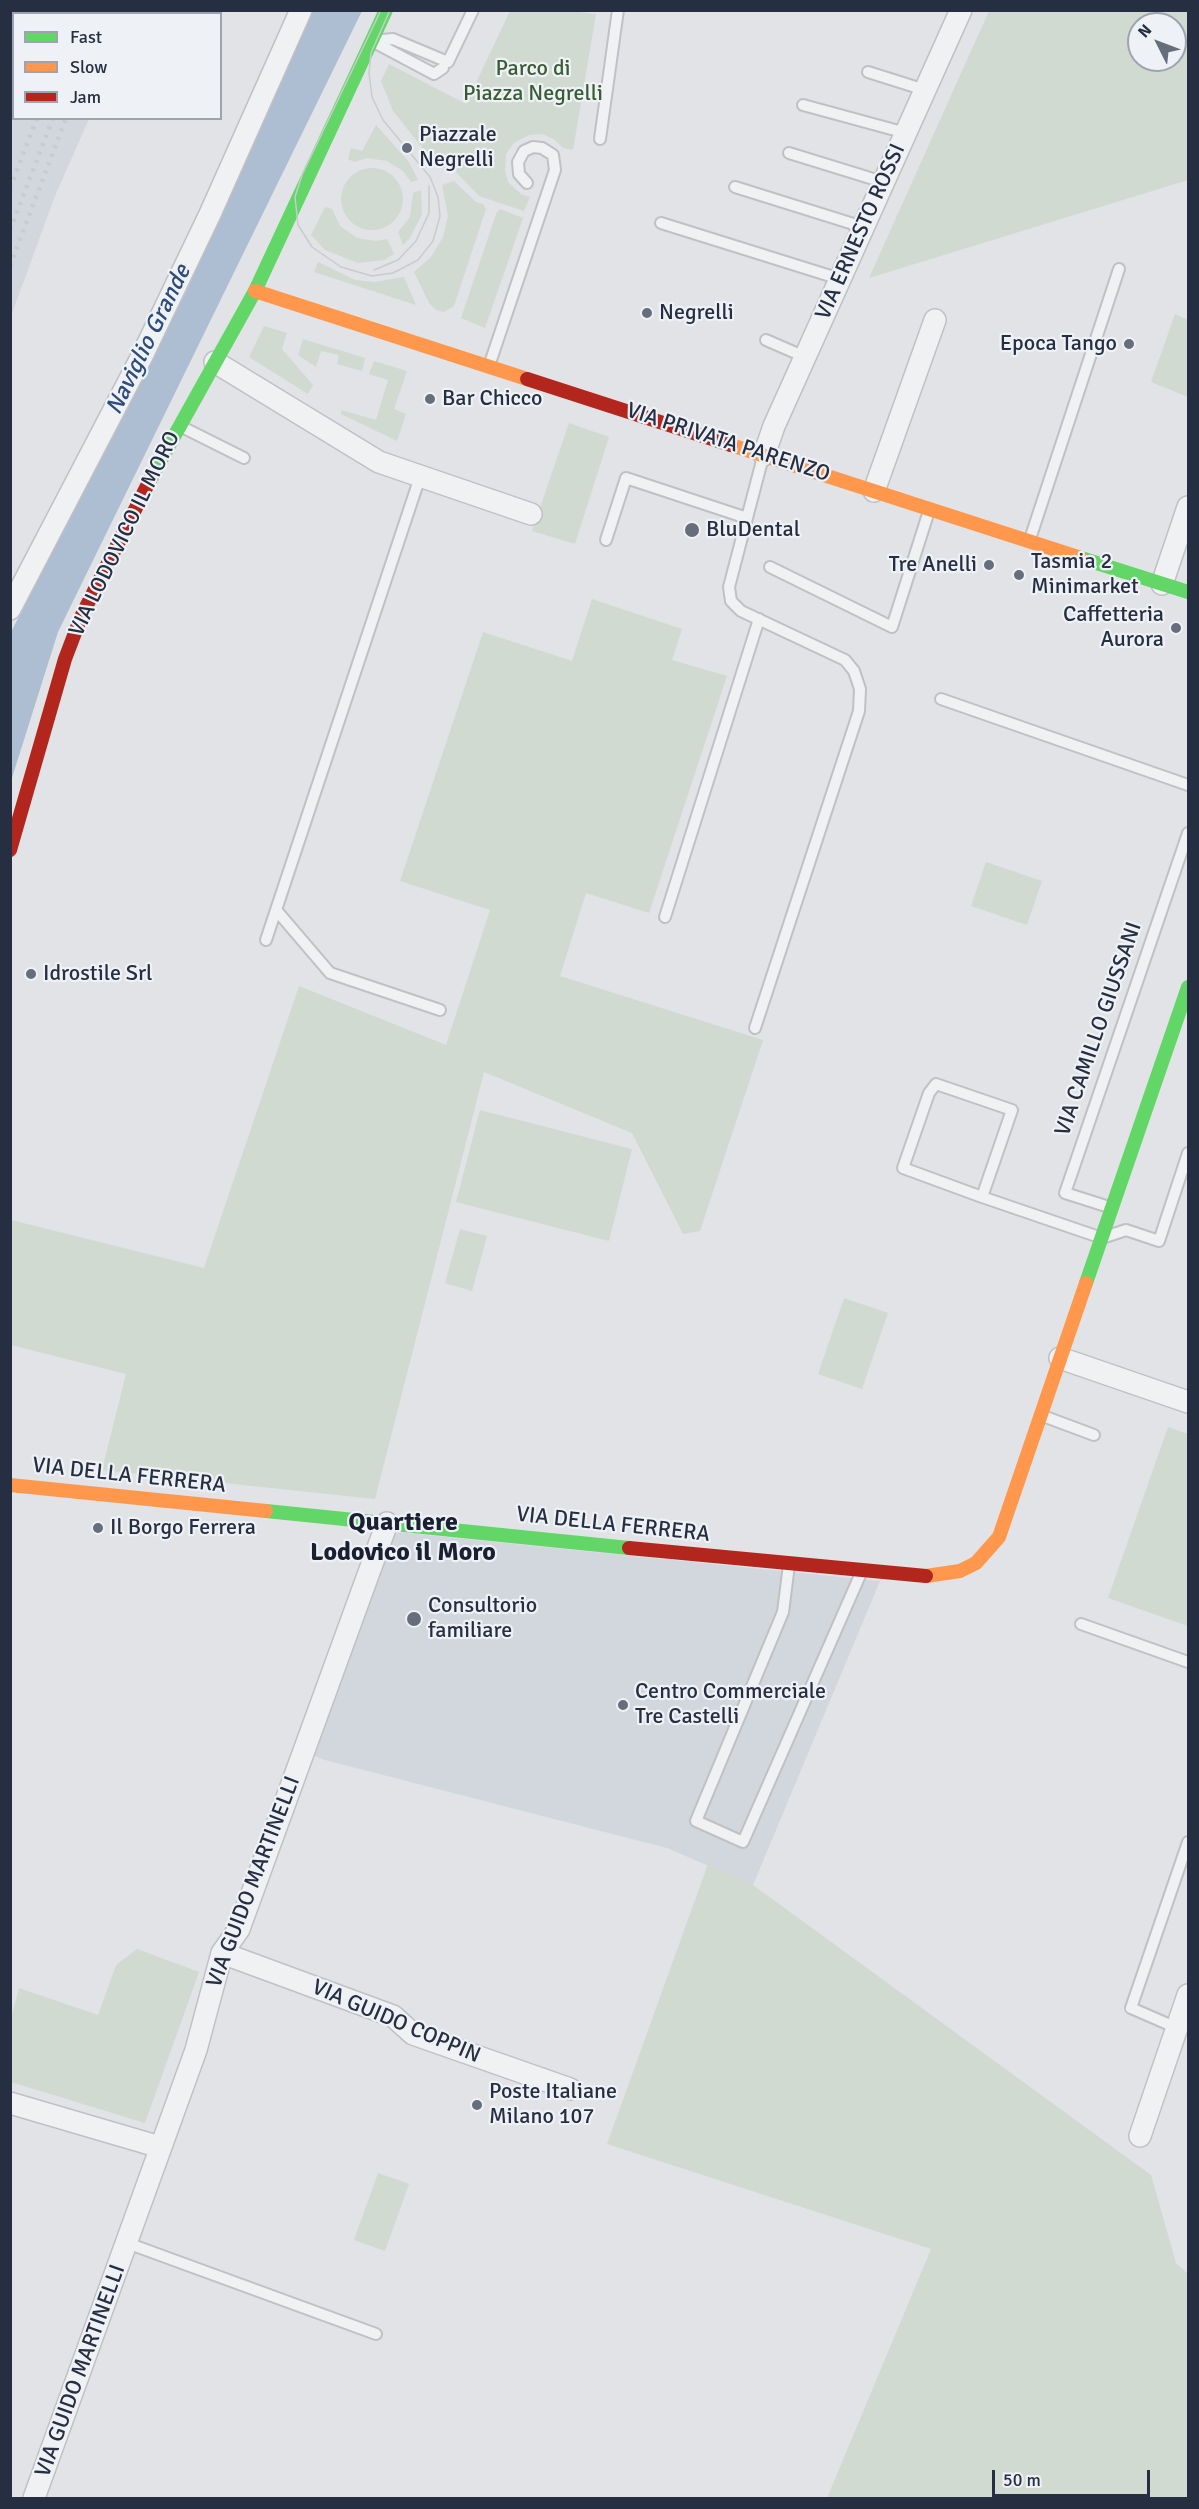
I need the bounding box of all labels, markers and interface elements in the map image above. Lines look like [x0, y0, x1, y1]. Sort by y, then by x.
legend [12, 12, 222, 120]
north arrow [1127, 12, 1187, 72]
text: N [1134, 20, 1156, 42]
text: Fast [70, 26, 102, 48]
text: Slow [70, 56, 107, 78]
park label: Parco di Piazza Negrelli [463, 56, 603, 107]
text: Jam [70, 86, 101, 108]
place label: Piazzale Negrelli [419, 122, 497, 174]
street label: VIA ERNESTO ROSSI [810, 140, 912, 324]
marker: Piazzale Negrelli [400, 141, 414, 155]
water label: Naviglio Grande [100, 260, 198, 420]
place label: Negrelli [659, 300, 734, 326]
marker: Negrelli [640, 306, 654, 320]
place label: Epoca Tango [1000, 331, 1117, 357]
marker: Epoca Tango [1122, 337, 1136, 351]
place label: Bar Chicco [442, 386, 543, 412]
marker: Bar Chicco [423, 392, 437, 406]
street label: VIA PRIVATA PARENZO [623, 398, 833, 488]
street label: VIA LODOVICO IL MORO [64, 427, 186, 641]
place label: BluDental [706, 517, 800, 543]
marker: BluDental [683, 521, 701, 539]
place label: Tasmia 2 Minimarket [1031, 549, 1139, 600]
place label: Tre Anelli [889, 552, 977, 578]
marker: Tre Anelli [982, 558, 996, 572]
marker: Tasmia 2 Minimarket [1012, 568, 1026, 582]
place label: Caffetteria Aurora [1063, 602, 1164, 654]
marker: Caffetteria Aurora [1169, 621, 1183, 635]
street label: VIA CAMILLO GIUSSANI [1050, 919, 1148, 1139]
place label: Idrostile Srl [43, 961, 153, 987]
marker: Idrostile Srl [24, 967, 38, 981]
street label: VIA DELLA FERRERA [31, 1453, 227, 1499]
street label: VIA DELLA FERRERA [515, 1502, 711, 1548]
district label: Quartiere Lodovico il Moro [310, 1507, 496, 1568]
place label: Il Borgo Ferrera [110, 1515, 256, 1541]
marker: Il Borgo Ferrera [91, 1521, 105, 1535]
place label: Consultorio familiare [428, 1593, 537, 1645]
marker: Consultorio familiare [405, 1610, 423, 1628]
place label: Centro Commerciale Tre Castelli [635, 1679, 826, 1730]
marker: Centro Commerciale Tre Castelli [616, 1698, 630, 1712]
street label: VIA GUIDO MARTINELLI [202, 1773, 306, 1991]
street label: VIA GUIDO COPPIN [308, 1975, 484, 2069]
place label: Poste Italiane Milano 107 [489, 2079, 617, 2130]
marker: Poste Italiane Milano 107 [470, 2098, 484, 2112]
street label: VIA GUIDO MARTINELLI [30, 2261, 132, 2481]
scale bar [995, 2458, 1152, 2496]
text: 50 m [1003, 2469, 1041, 2491]

